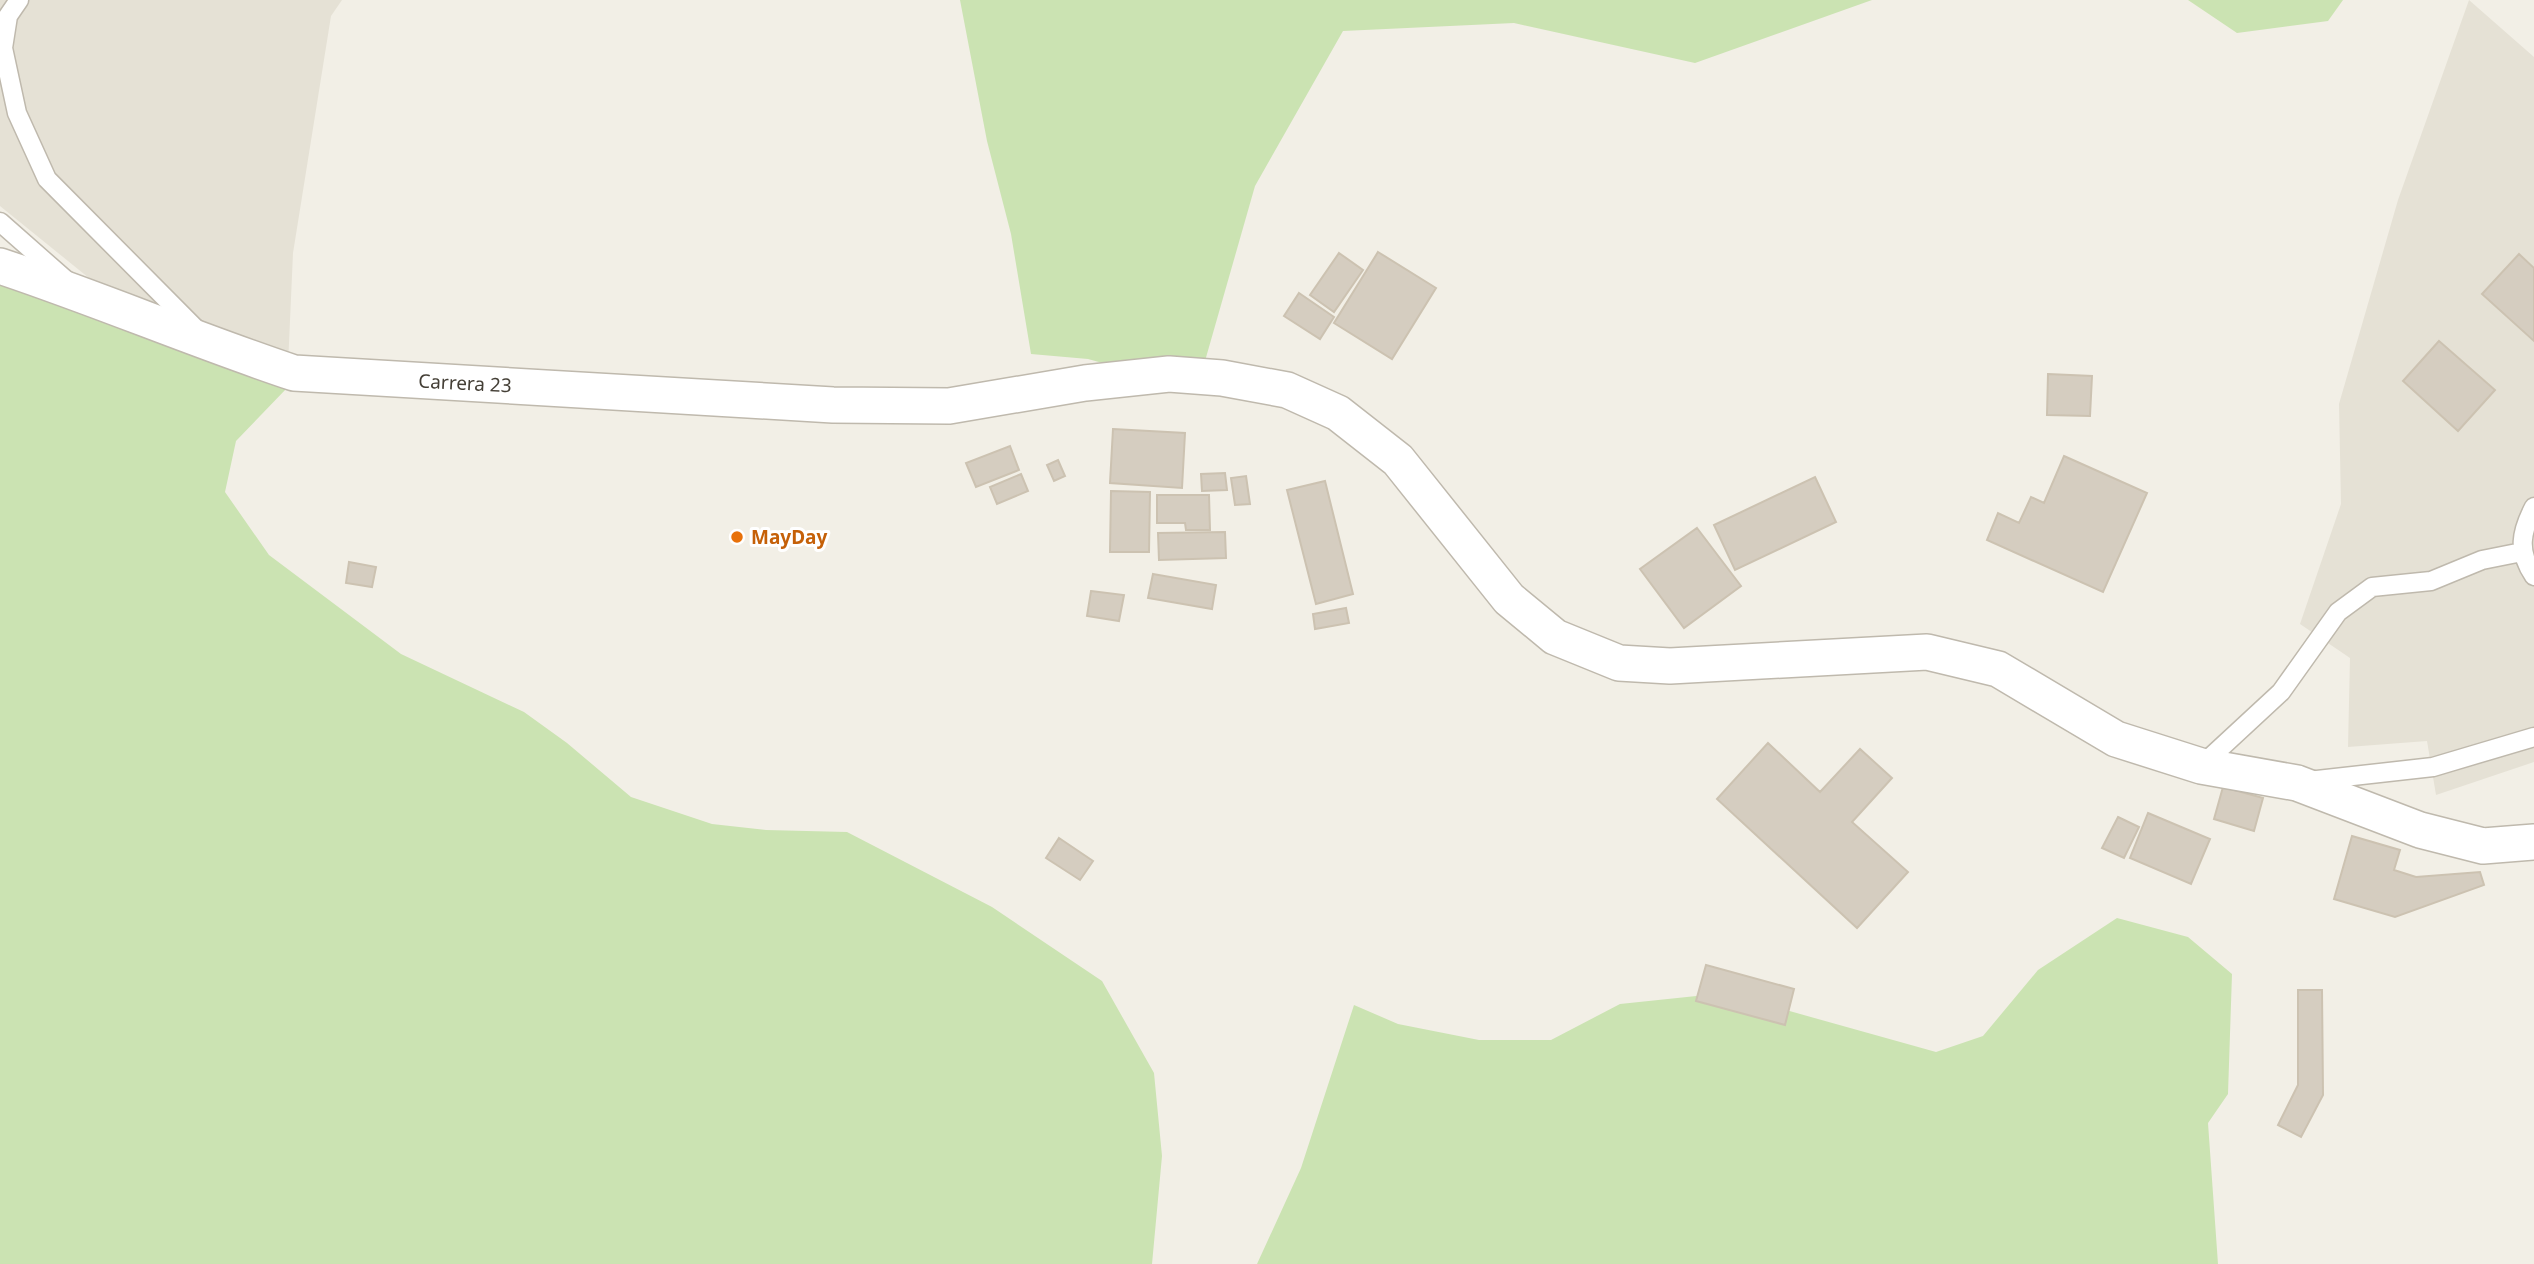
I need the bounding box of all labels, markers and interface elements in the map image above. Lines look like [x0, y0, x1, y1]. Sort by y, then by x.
street label: Carrera 23 [418, 368, 512, 398]
place label: MayDay [751, 524, 827, 550]
marker: MayDay [729, 529, 745, 545]

